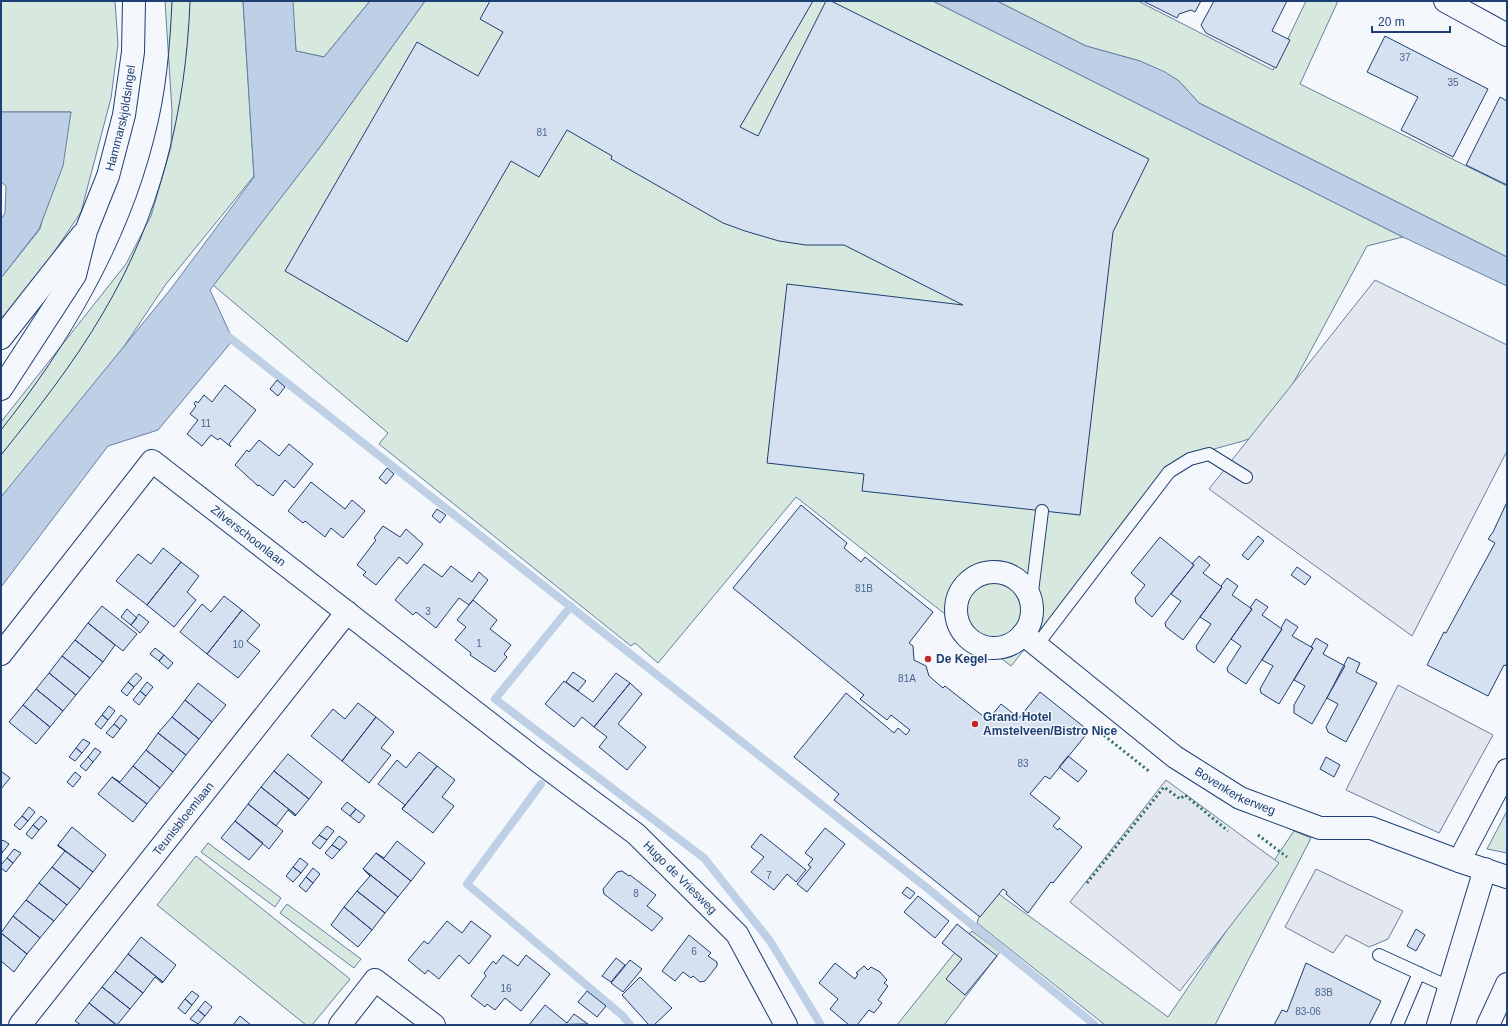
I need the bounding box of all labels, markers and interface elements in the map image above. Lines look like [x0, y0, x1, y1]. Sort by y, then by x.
scale bar [1372, 8, 1450, 34]
text: 20 m [1378, 15, 1405, 29]
house number: 37 [1399, 52, 1411, 63]
street label: Hammarskjöldsingel [103, 64, 138, 173]
house number: 35 [1447, 77, 1459, 88]
house number: 81 [536, 127, 548, 138]
house number: 11 [201, 418, 212, 429]
street label: Zilverschoonlaan [208, 502, 288, 569]
house number: 81B [855, 583, 873, 594]
house number: 3 [425, 606, 431, 617]
house number: 1 [476, 638, 482, 649]
house number: 10 [232, 639, 244, 650]
place label: De Kegel [936, 652, 987, 666]
marker: De Kegel [923, 654, 933, 664]
house number: 81A [898, 673, 916, 684]
place label: Grand Hotel Amstelveen/Bistro Nice [983, 710, 1117, 738]
marker: Grand Hotel Amstelveen/Bistro Nice [970, 719, 980, 729]
house number: 83 [1017, 758, 1029, 769]
street label: Bovenkerkerweg [1192, 764, 1277, 818]
street label: Teunisbloemlaan [150, 779, 217, 859]
street label: Hugo de Vriesweg [640, 838, 720, 917]
house number: 7 [766, 870, 772, 881]
house number: 8 [633, 888, 639, 899]
house number: 6 [691, 946, 697, 957]
house number: 16 [500, 983, 512, 994]
house number: 83B [1315, 987, 1333, 998]
house number: 83-06 [1295, 1006, 1321, 1017]

